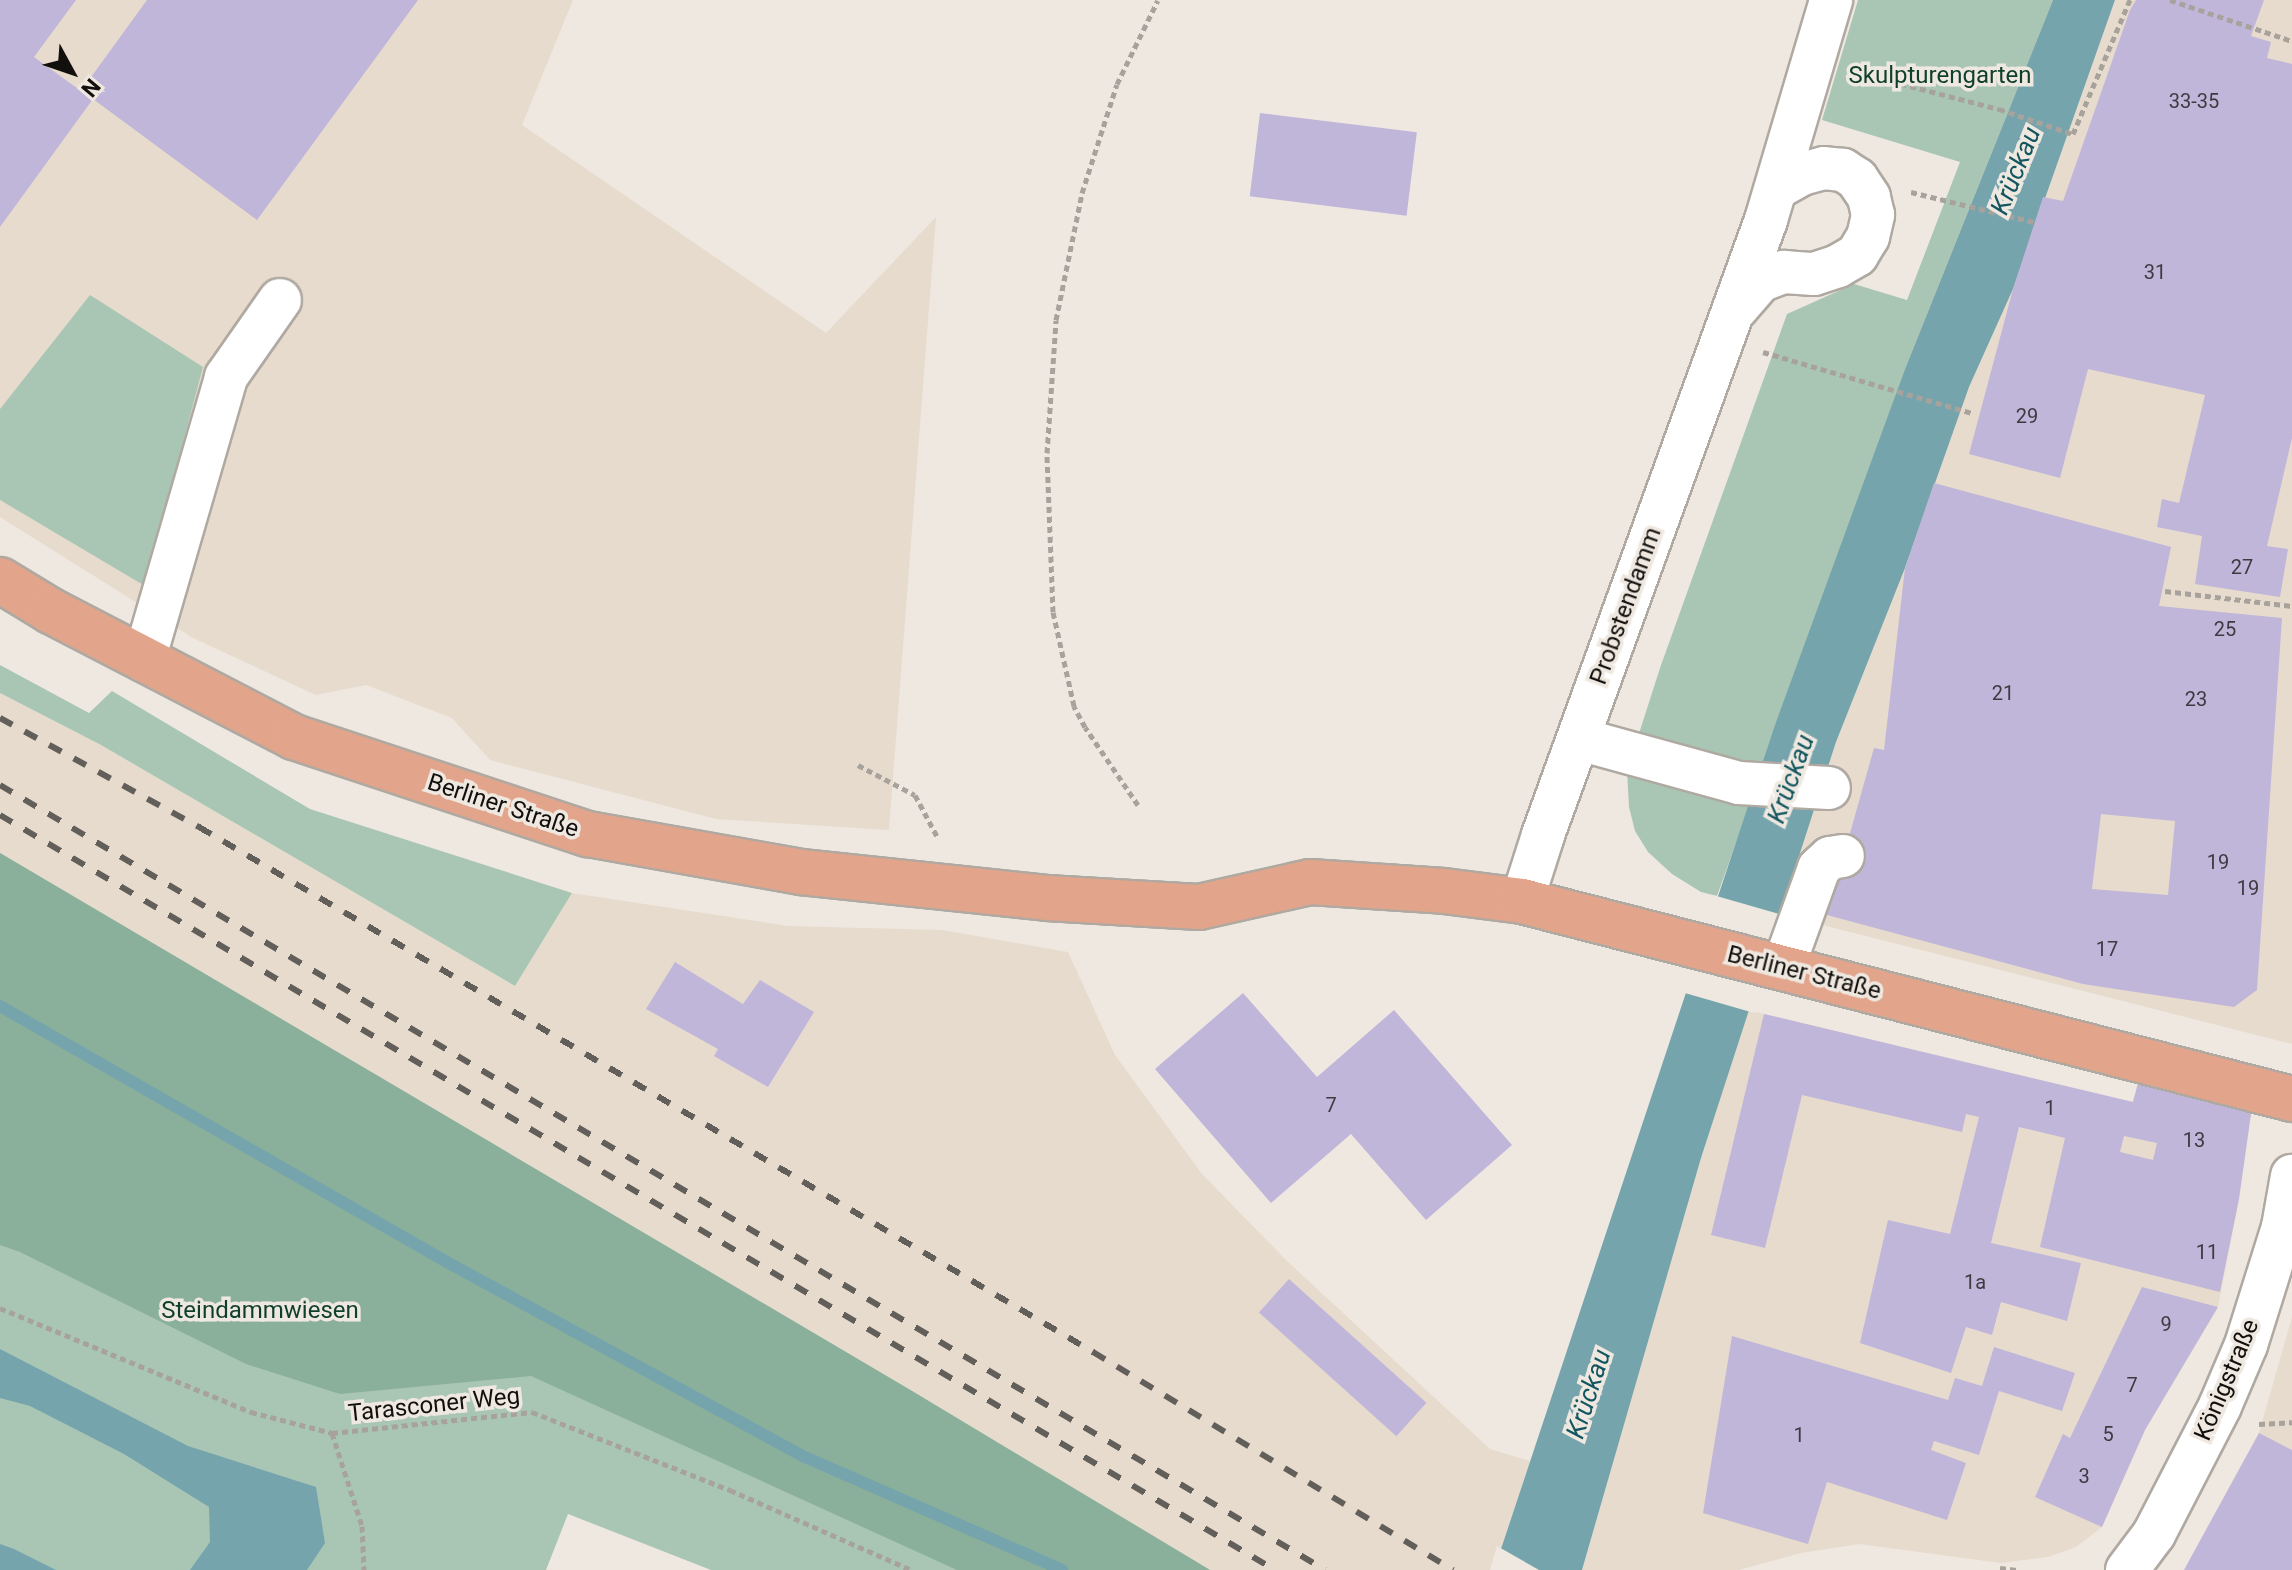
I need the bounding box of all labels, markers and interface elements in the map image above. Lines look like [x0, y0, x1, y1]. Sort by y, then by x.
north arrow [32, 32, 112, 112]
park label: Skulpturengarten [1848, 62, 2032, 90]
text: N [76, 74, 105, 102]
house number: 33-35 [2169, 89, 2219, 113]
water label: Krückau [1984, 123, 2048, 219]
house number: 31 [2144, 260, 2166, 284]
house number: 29 [2016, 404, 2038, 428]
street label: Probstendamm [1584, 524, 1668, 688]
house number: 27 [2231, 555, 2253, 579]
house number: 25 [2214, 617, 2236, 641]
house number: 21 [1992, 681, 2014, 705]
house number: 23 [2185, 687, 2207, 711]
water label: Krückau [1761, 730, 1821, 828]
street label: Berliner Straße [424, 768, 582, 844]
house number: 19 [2207, 850, 2229, 874]
house number: 19 [2237, 876, 2259, 900]
house number: 17 [2096, 937, 2118, 961]
street label: Berliner Straße [1724, 940, 1884, 1006]
house number: 7 [1325, 1093, 1337, 1117]
house number: 1 [2044, 1096, 2056, 1120]
house number: 13 [2183, 1128, 2205, 1152]
house number: 11 [2196, 1240, 2218, 1264]
house number: 1a [1964, 1270, 1986, 1294]
park label: Steindammwiesen [161, 1297, 359, 1325]
house number: 9 [2160, 1312, 2172, 1336]
street label: Königstraße [2189, 1315, 2265, 1445]
water label: Krückau [1560, 1345, 1618, 1443]
house number: 7 [2126, 1373, 2138, 1397]
street label: Tarasconer Weg [347, 1382, 521, 1428]
house number: 5 [2102, 1422, 2114, 1446]
house number: 1 [1793, 1423, 1805, 1447]
house number: 3 [2078, 1464, 2090, 1488]

